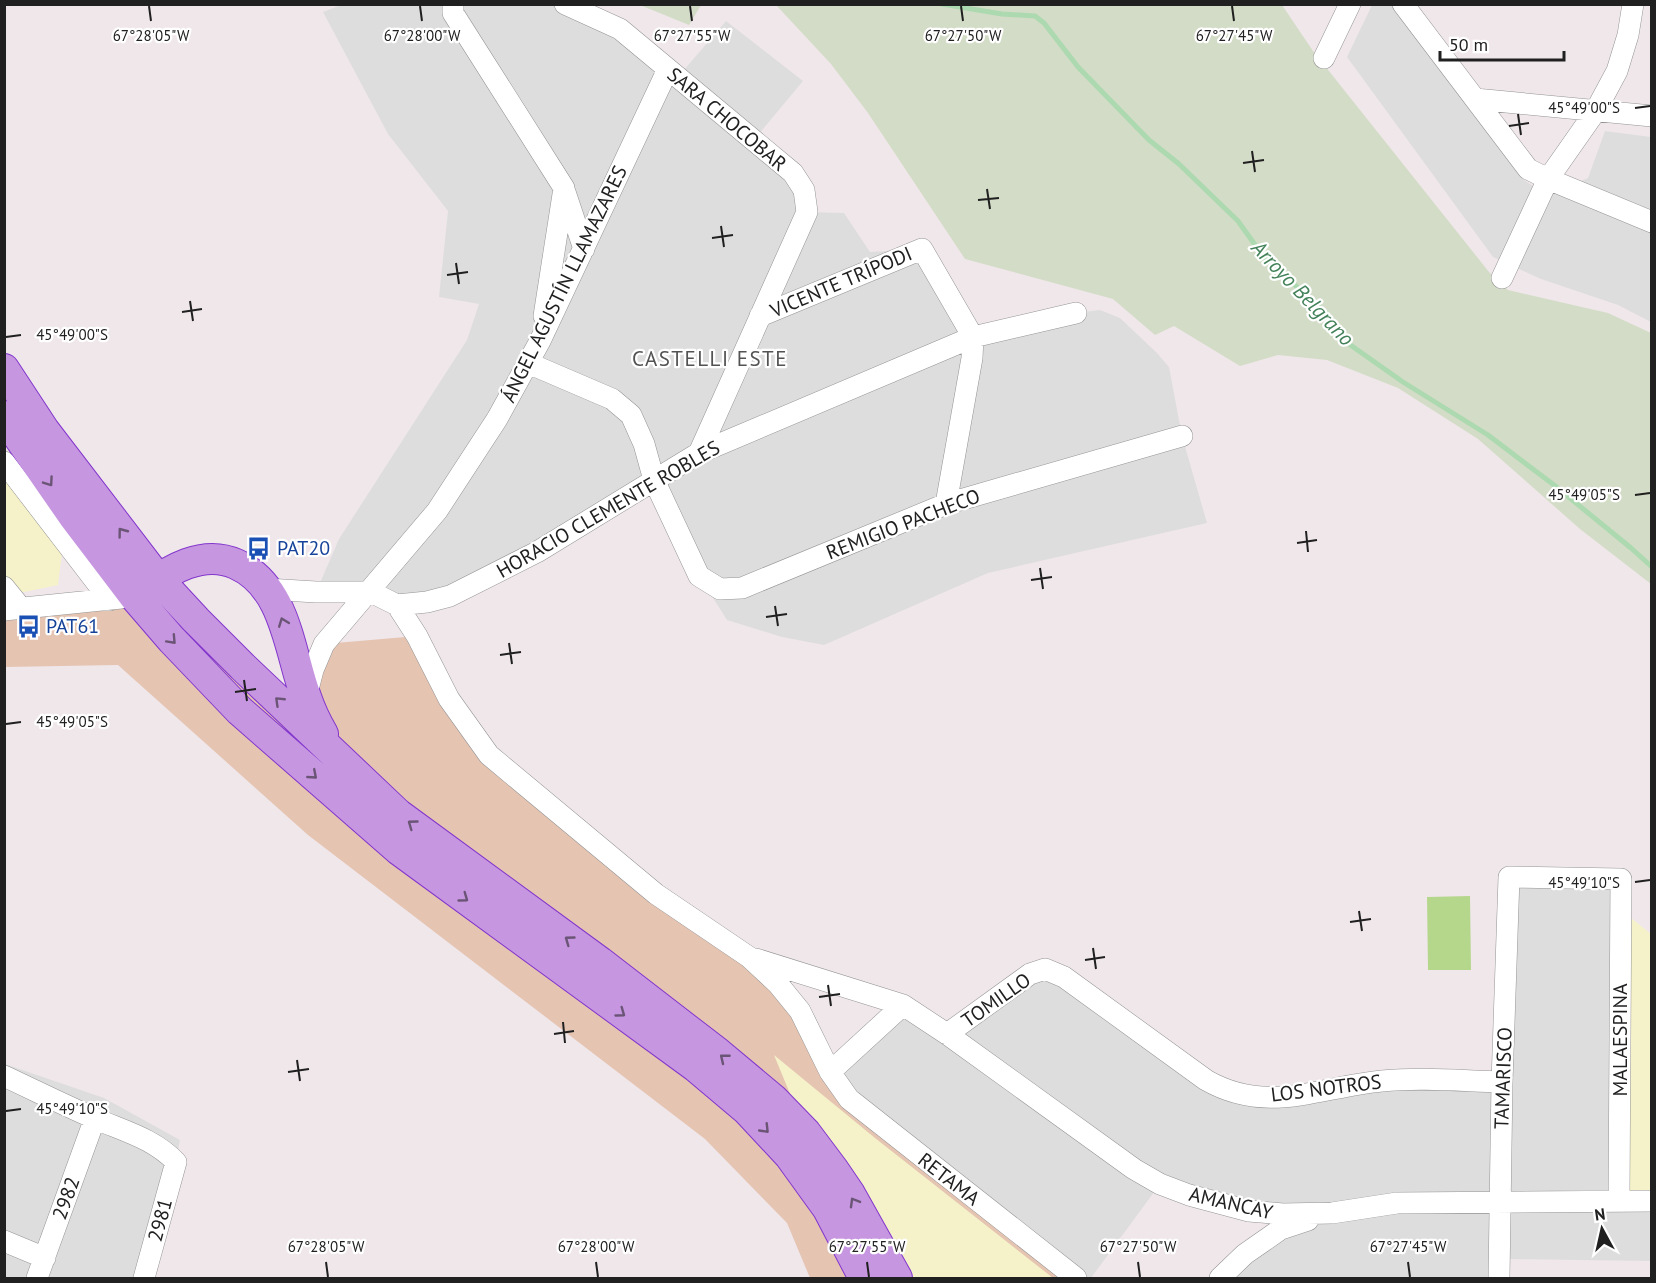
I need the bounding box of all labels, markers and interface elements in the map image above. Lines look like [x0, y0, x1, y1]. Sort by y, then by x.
scale bar [1440, 24, 1564, 62]
text: 67°28'05"W [113, 26, 190, 45]
text: 67°28'00"W [384, 26, 461, 45]
text: 67°27'55"W [654, 26, 731, 45]
text: 67°27'50"W [925, 26, 1002, 45]
text: 67°27'45"W [1196, 26, 1273, 45]
text: 50 m [1449, 33, 1488, 56]
street label: SARA CHOCOBAR [662, 61, 792, 177]
text: 45°49'00"S [1548, 98, 1620, 117]
street label: ÁNGEL AGUSTÍN LLAMAZARES [495, 161, 633, 407]
water label: Arroyo Belgrano [1245, 234, 1360, 351]
street label: VICENTE TRÍPODI [765, 240, 916, 324]
text: 45°49'00"S [36, 325, 108, 344]
district label: CASTELLI ESTE [632, 345, 788, 372]
street label: HORACIO CLEMENTE ROBLES [492, 434, 724, 584]
one-way arrow [42, 475, 53, 486]
street label: REMIGIO PACHECO [822, 483, 984, 565]
text: 45°49'05"S [1548, 485, 1620, 504]
one-way arrow [119, 528, 130, 539]
bus stop icon: PAT20 [246, 535, 272, 561]
place label: PAT20 [277, 535, 330, 561]
bus stop icon: PAT61 [15, 613, 41, 639]
place label: PAT61 [46, 613, 99, 639]
one-way arrow [277, 617, 290, 628]
one-way arrow [165, 633, 176, 644]
one-way arrow [276, 698, 287, 709]
text: 45°49'05"S [36, 712, 108, 731]
one-way arrow [306, 768, 317, 779]
one-way arrow [408, 820, 419, 831]
text: 45°49'10"S [1548, 873, 1620, 892]
one-way arrow [458, 891, 469, 902]
one-way arrow [565, 936, 576, 947]
street label: TOMILLO [956, 967, 1036, 1033]
street label: MALAESPINA [1607, 983, 1633, 1097]
one-way arrow [615, 1006, 626, 1017]
street label: TAMARISCO [1488, 1027, 1518, 1129]
one-way arrow [720, 1055, 731, 1066]
street label: LOS NOTROS [1269, 1068, 1383, 1108]
text: 45°49'10"S [36, 1099, 108, 1118]
one-way arrow [758, 1122, 769, 1133]
street label: RETAMA [913, 1147, 985, 1211]
street label: 2982 [46, 1173, 86, 1223]
street label: AMANCAY [1187, 1181, 1276, 1225]
street label: 2981 [142, 1196, 178, 1244]
one-way arrow [850, 1197, 862, 1208]
north arrow [1572, 1199, 1632, 1259]
text: N [1593, 1204, 1607, 1225]
text: 67°28'05"W [288, 1237, 365, 1256]
text: 67°28'00"W [558, 1237, 635, 1256]
text: 67°27'55"W [829, 1237, 906, 1256]
text: 67°27'50"W [1100, 1237, 1177, 1256]
text: 67°27'45"W [1370, 1237, 1447, 1256]

